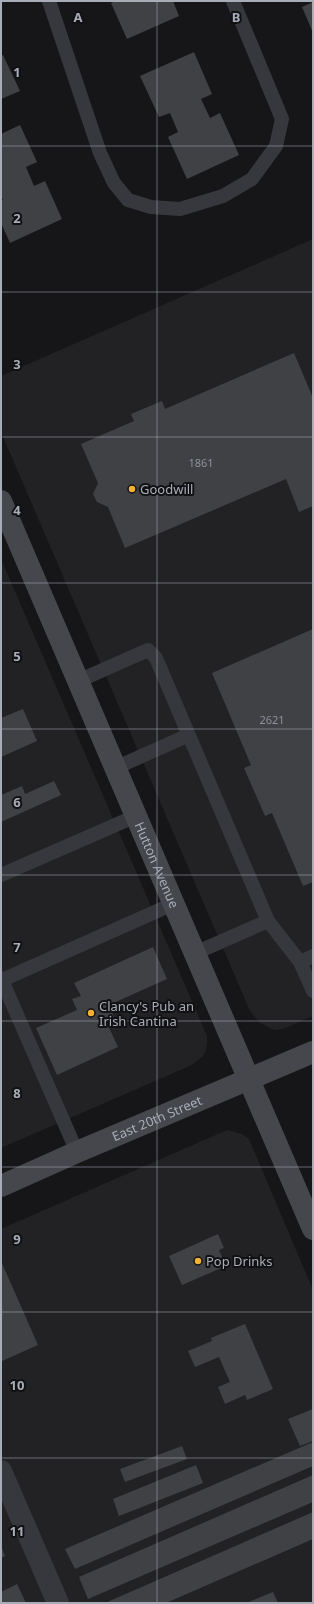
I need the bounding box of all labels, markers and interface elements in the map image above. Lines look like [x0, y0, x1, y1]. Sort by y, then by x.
text: A [74, 8, 83, 26]
text: B [232, 8, 240, 26]
text: 1 [13, 63, 21, 81]
text: 2 [13, 209, 21, 227]
text: 3 [13, 355, 21, 373]
house number: 1861 [188, 455, 214, 470]
place label: Goodwill [140, 480, 193, 498]
marker: Goodwill [127, 484, 137, 494]
text: 4 [13, 501, 21, 519]
text: 5 [13, 647, 21, 665]
house number: 2621 [259, 712, 285, 727]
text: 6 [13, 793, 21, 811]
street label: Hutton Avenue [131, 819, 183, 911]
text: 7 [13, 938, 21, 956]
place label: Clancy's Pub an Irish Cantina [99, 997, 194, 1030]
marker: Clancy's Pub an Irish Cantina [86, 1008, 96, 1018]
text: 8 [13, 1084, 21, 1102]
street label: East 20th Street [109, 1091, 205, 1145]
text: 9 [13, 1230, 21, 1248]
place label: Pop Drinks [206, 1252, 273, 1270]
marker: Pop Drinks [193, 1256, 203, 1266]
text: 10 [10, 1376, 24, 1394]
text: 11 [10, 1522, 24, 1540]

